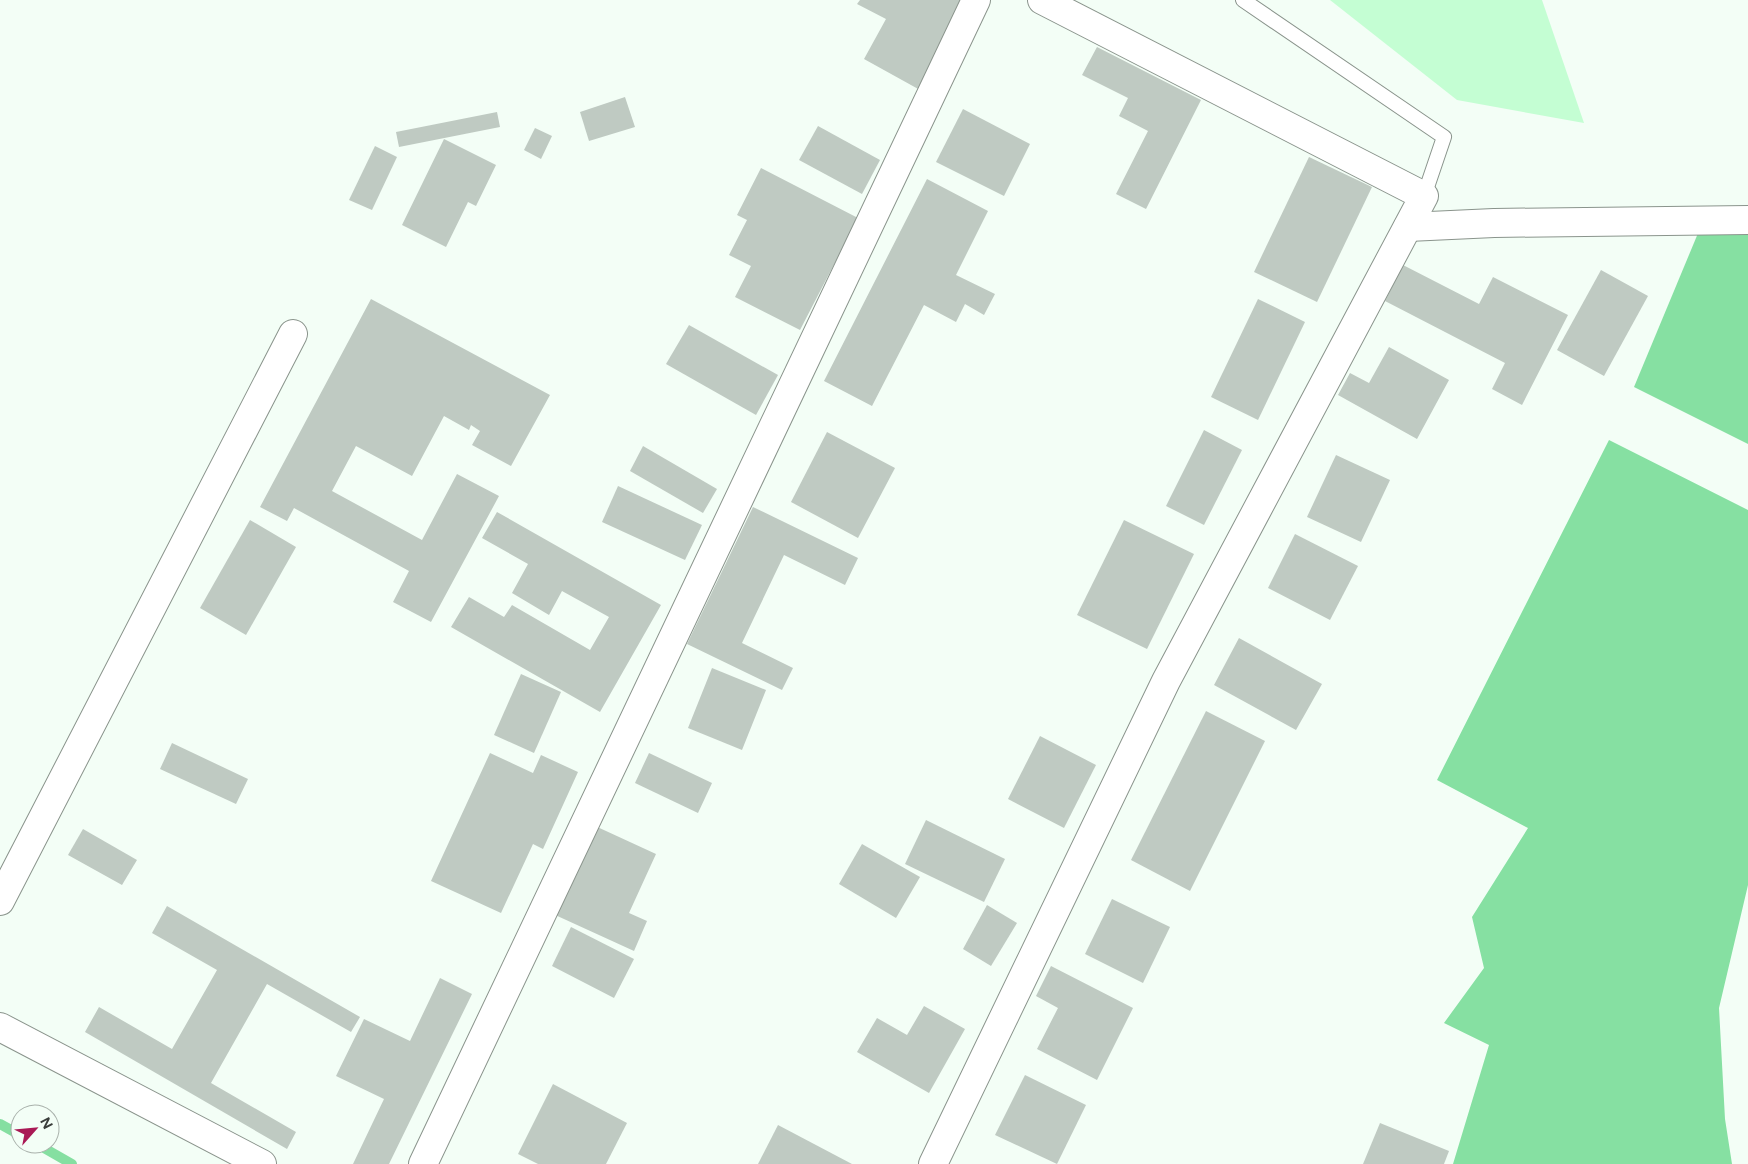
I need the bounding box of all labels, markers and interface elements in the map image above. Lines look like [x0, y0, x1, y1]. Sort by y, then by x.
north arrow [10, 1104, 60, 1154]
text: N [36, 1115, 56, 1132]

